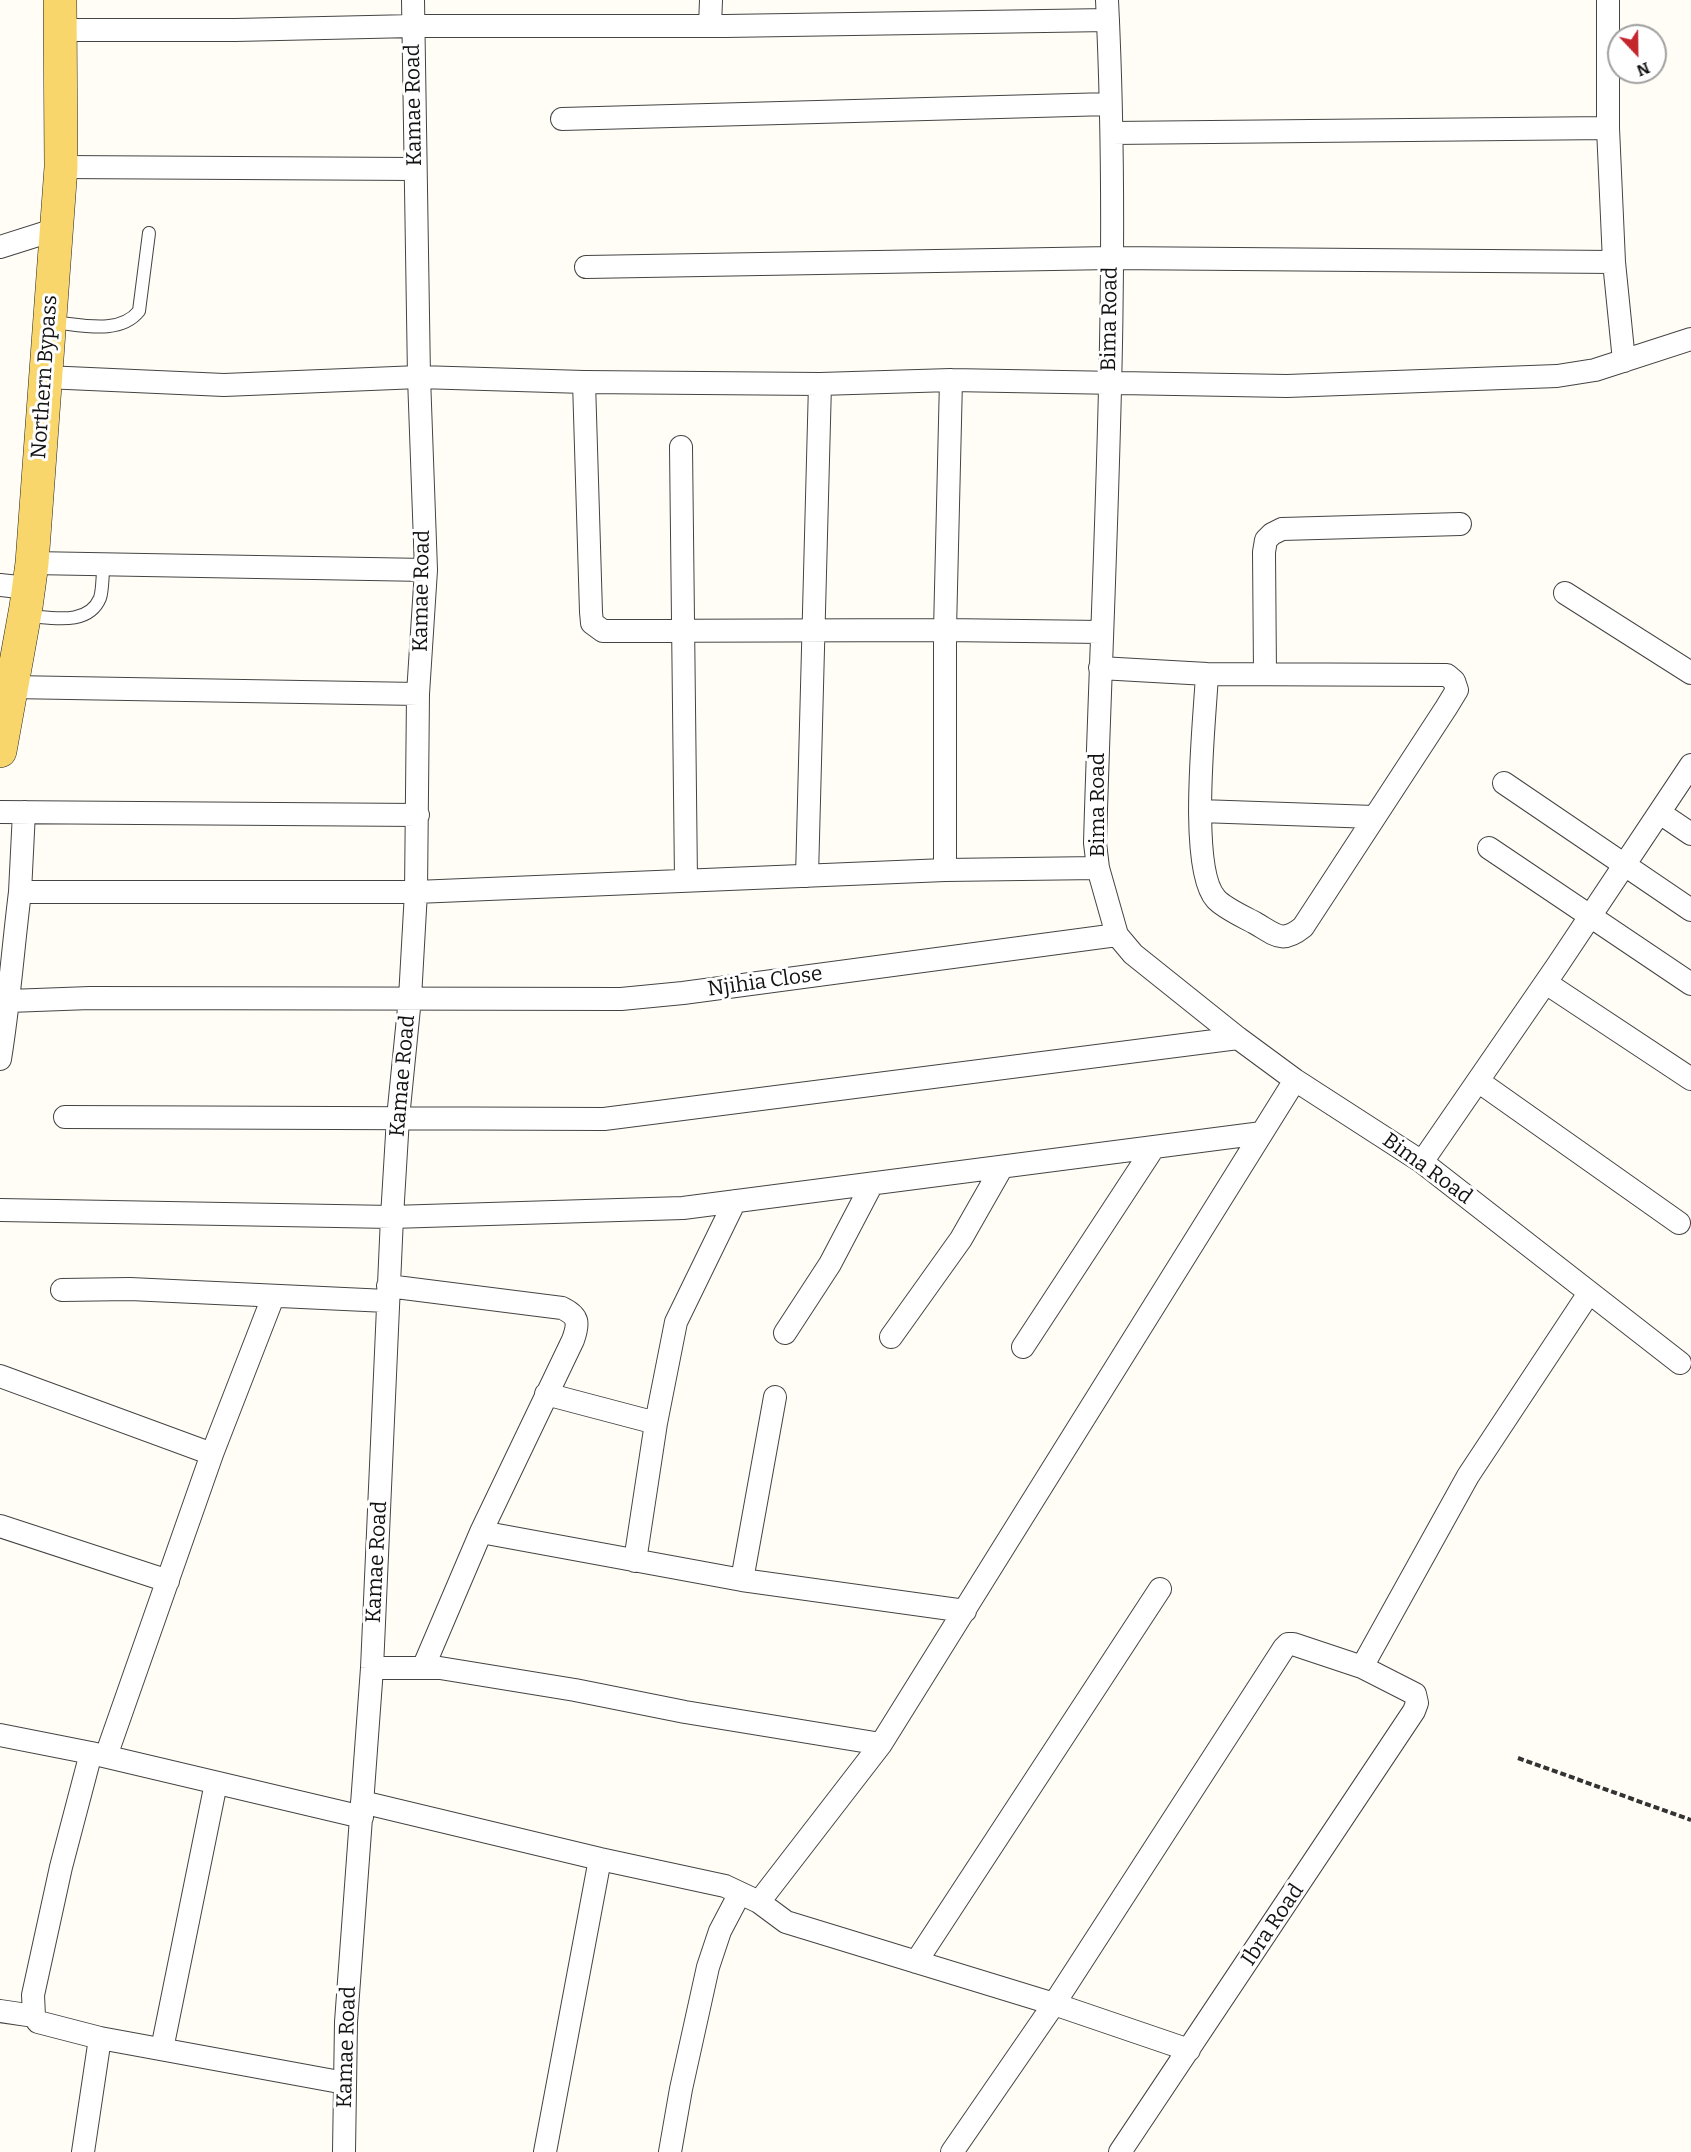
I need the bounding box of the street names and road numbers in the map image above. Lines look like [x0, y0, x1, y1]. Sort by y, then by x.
street label: Kamae Road [400, 44, 428, 166]
street label: Bima Road [1096, 267, 1124, 371]
street label: Northern Bypass [27, 294, 63, 460]
street label: Kamae Road [408, 530, 436, 652]
street label: Bima Road [1085, 753, 1111, 857]
street label: Njihia Close [706, 961, 824, 1003]
street label: Kamae Road [385, 1014, 421, 1138]
street label: Bima Road [1377, 1128, 1477, 1210]
street label: Kamae Road [361, 1500, 393, 1624]
street label: Ibra Road [1236, 1879, 1310, 1971]
street label: Kamae Road [332, 1986, 362, 2108]

